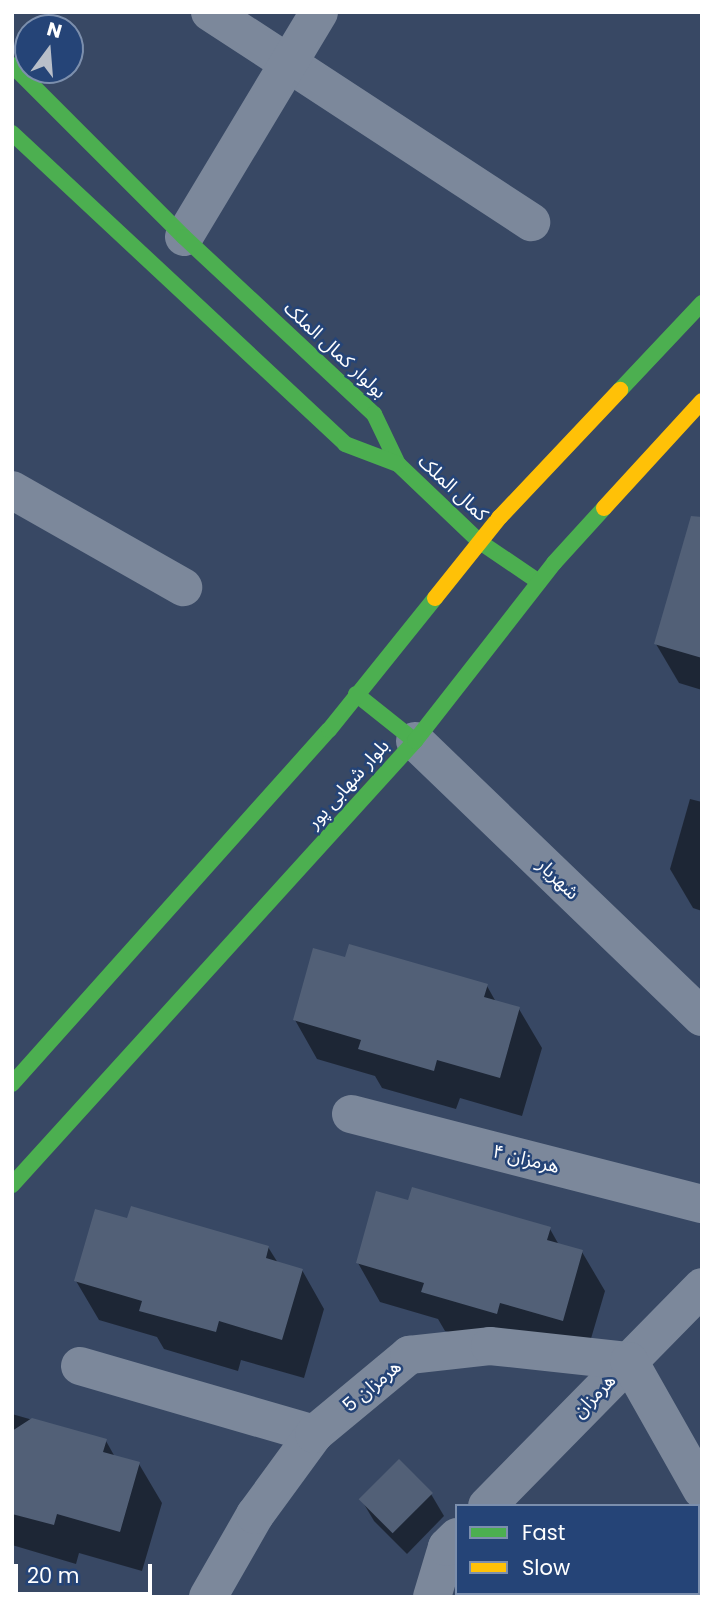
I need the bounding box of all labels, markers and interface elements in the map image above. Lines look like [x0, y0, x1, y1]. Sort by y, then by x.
north arrow [14, 14, 84, 84]
text: N [44, 15, 65, 45]
street label: بولوار کمال الملک [279, 297, 391, 403]
street label: کمال الملک [413, 450, 493, 526]
street label: بلوار شهابی پور [302, 735, 394, 833]
street label: شهریار [532, 854, 584, 904]
street label: هرمزان ۴ [490, 1140, 562, 1178]
street label: هرمزان 5 [338, 1355, 406, 1417]
street label: هرمزان [568, 1369, 620, 1423]
legend [455, 1504, 700, 1595]
text: Fast [522, 1518, 565, 1547]
scale bar [18, 1550, 156, 1594]
text: Slow [522, 1553, 570, 1582]
text: 20 m [27, 1561, 80, 1590]

